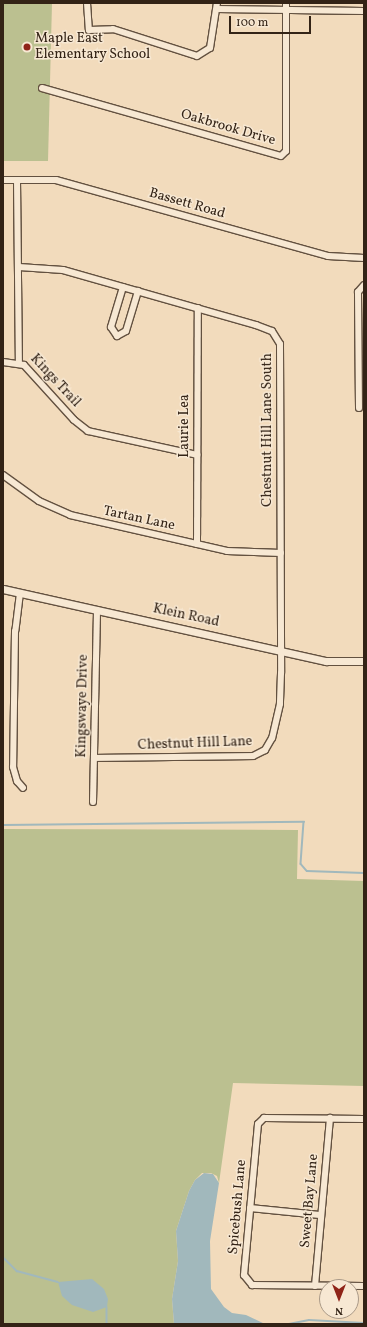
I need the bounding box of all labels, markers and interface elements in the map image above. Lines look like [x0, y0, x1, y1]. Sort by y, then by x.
scale bar [231, 8, 313, 34]
text: 100 m [236, 15, 268, 31]
place label: Maple East Elementary School [35, 31, 151, 64]
marker: Maple East Elementary School [22, 42, 32, 52]
street label: Oakbrook Drive [179, 106, 277, 150]
street label: Bassett Road [147, 185, 227, 223]
street label: Kings Trail [26, 351, 84, 411]
street label: Chestnut Hill Lane South [260, 353, 276, 507]
street label: Laurie Lea [177, 394, 193, 458]
street label: Tartan Lane [102, 503, 176, 535]
street label: Klein Road [151, 601, 221, 631]
street label: Kingswaye Drive [74, 654, 92, 758]
street label: Chestnut Hill Lane [137, 734, 253, 754]
street label: Sweet Bay Lane [297, 1153, 323, 1249]
street label: Spicebush Lane [225, 1159, 251, 1255]
north arrow [319, 1279, 359, 1319]
text: N [335, 1303, 343, 1318]

